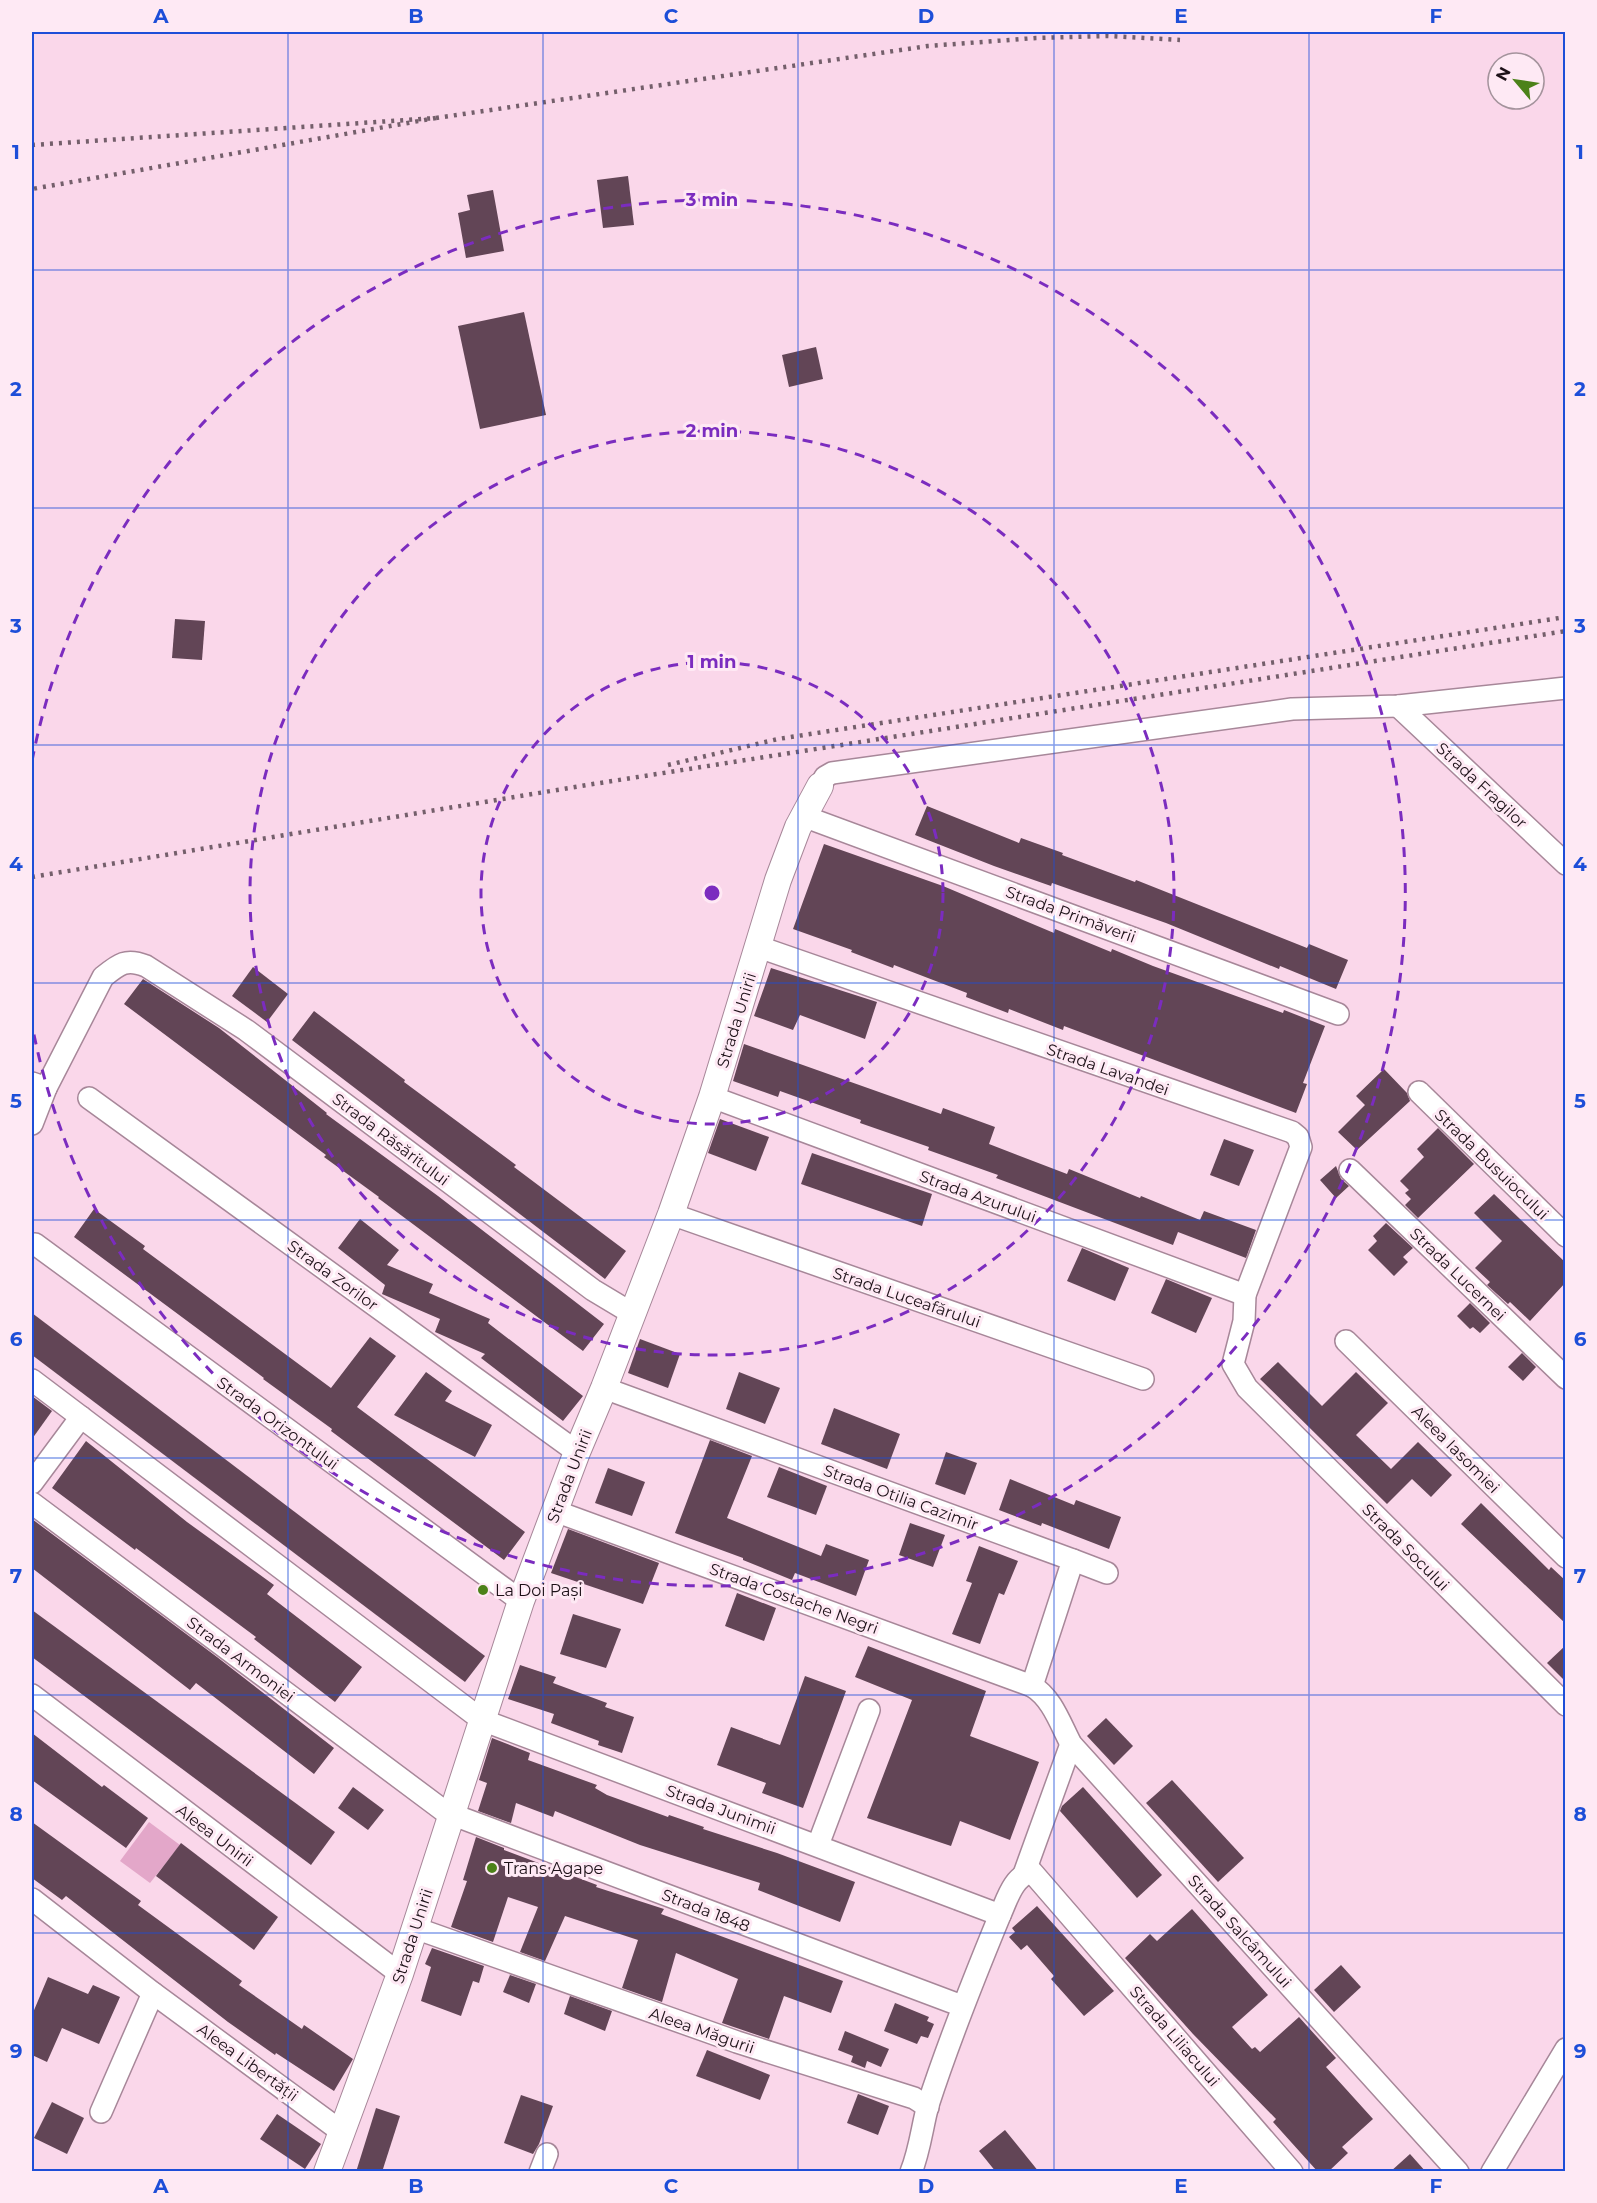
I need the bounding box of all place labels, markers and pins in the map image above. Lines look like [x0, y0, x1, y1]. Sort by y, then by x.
centre of rings [702, 883, 722, 903]
place label: La Doi Pași [495, 1581, 583, 1601]
marker: La Doi Pași [476, 1583, 490, 1597]
place label: Trans Agape [504, 1859, 603, 1878]
marker: Trans Agape [485, 1861, 499, 1875]

